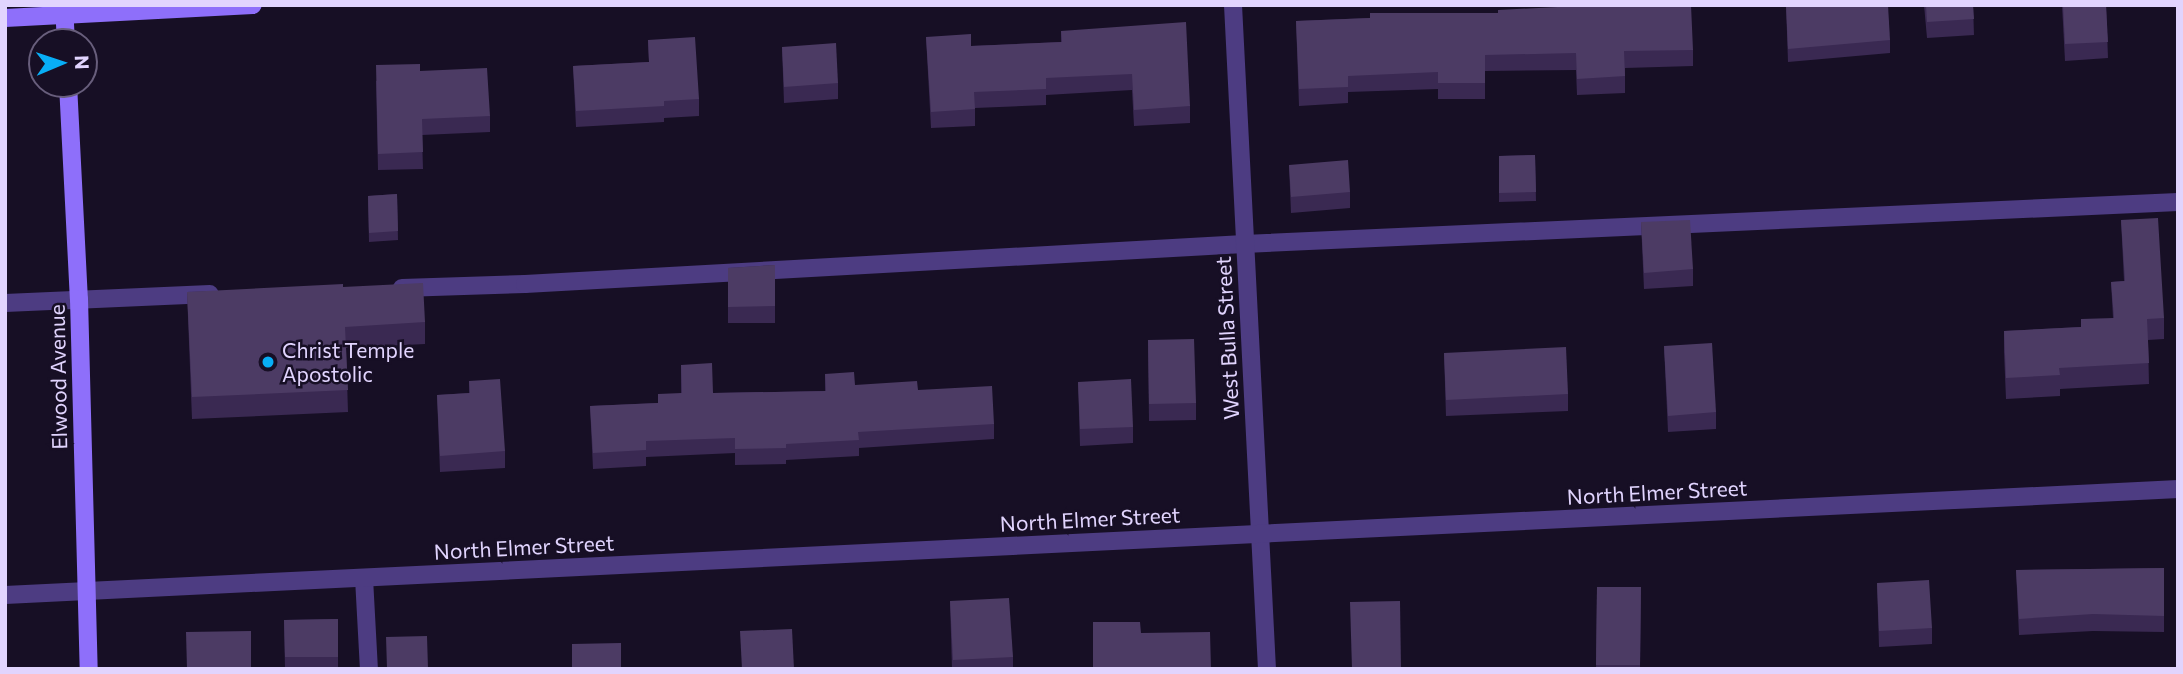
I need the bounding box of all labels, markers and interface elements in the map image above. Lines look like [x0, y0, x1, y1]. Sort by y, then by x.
north arrow [28, 28, 98, 98]
text: N [71, 55, 94, 70]
street label: West Bulla Street [1210, 256, 1244, 420]
street label: Elwood Avenue [44, 304, 72, 450]
place label: Christ Temple Apostolic [282, 337, 414, 387]
marker: Christ Temple Apostolic [260, 354, 276, 370]
street label: North Elmer Street [1566, 475, 1748, 509]
street label: North Elmer Street [999, 502, 1181, 536]
street label: North Elmer Street [433, 530, 615, 564]

